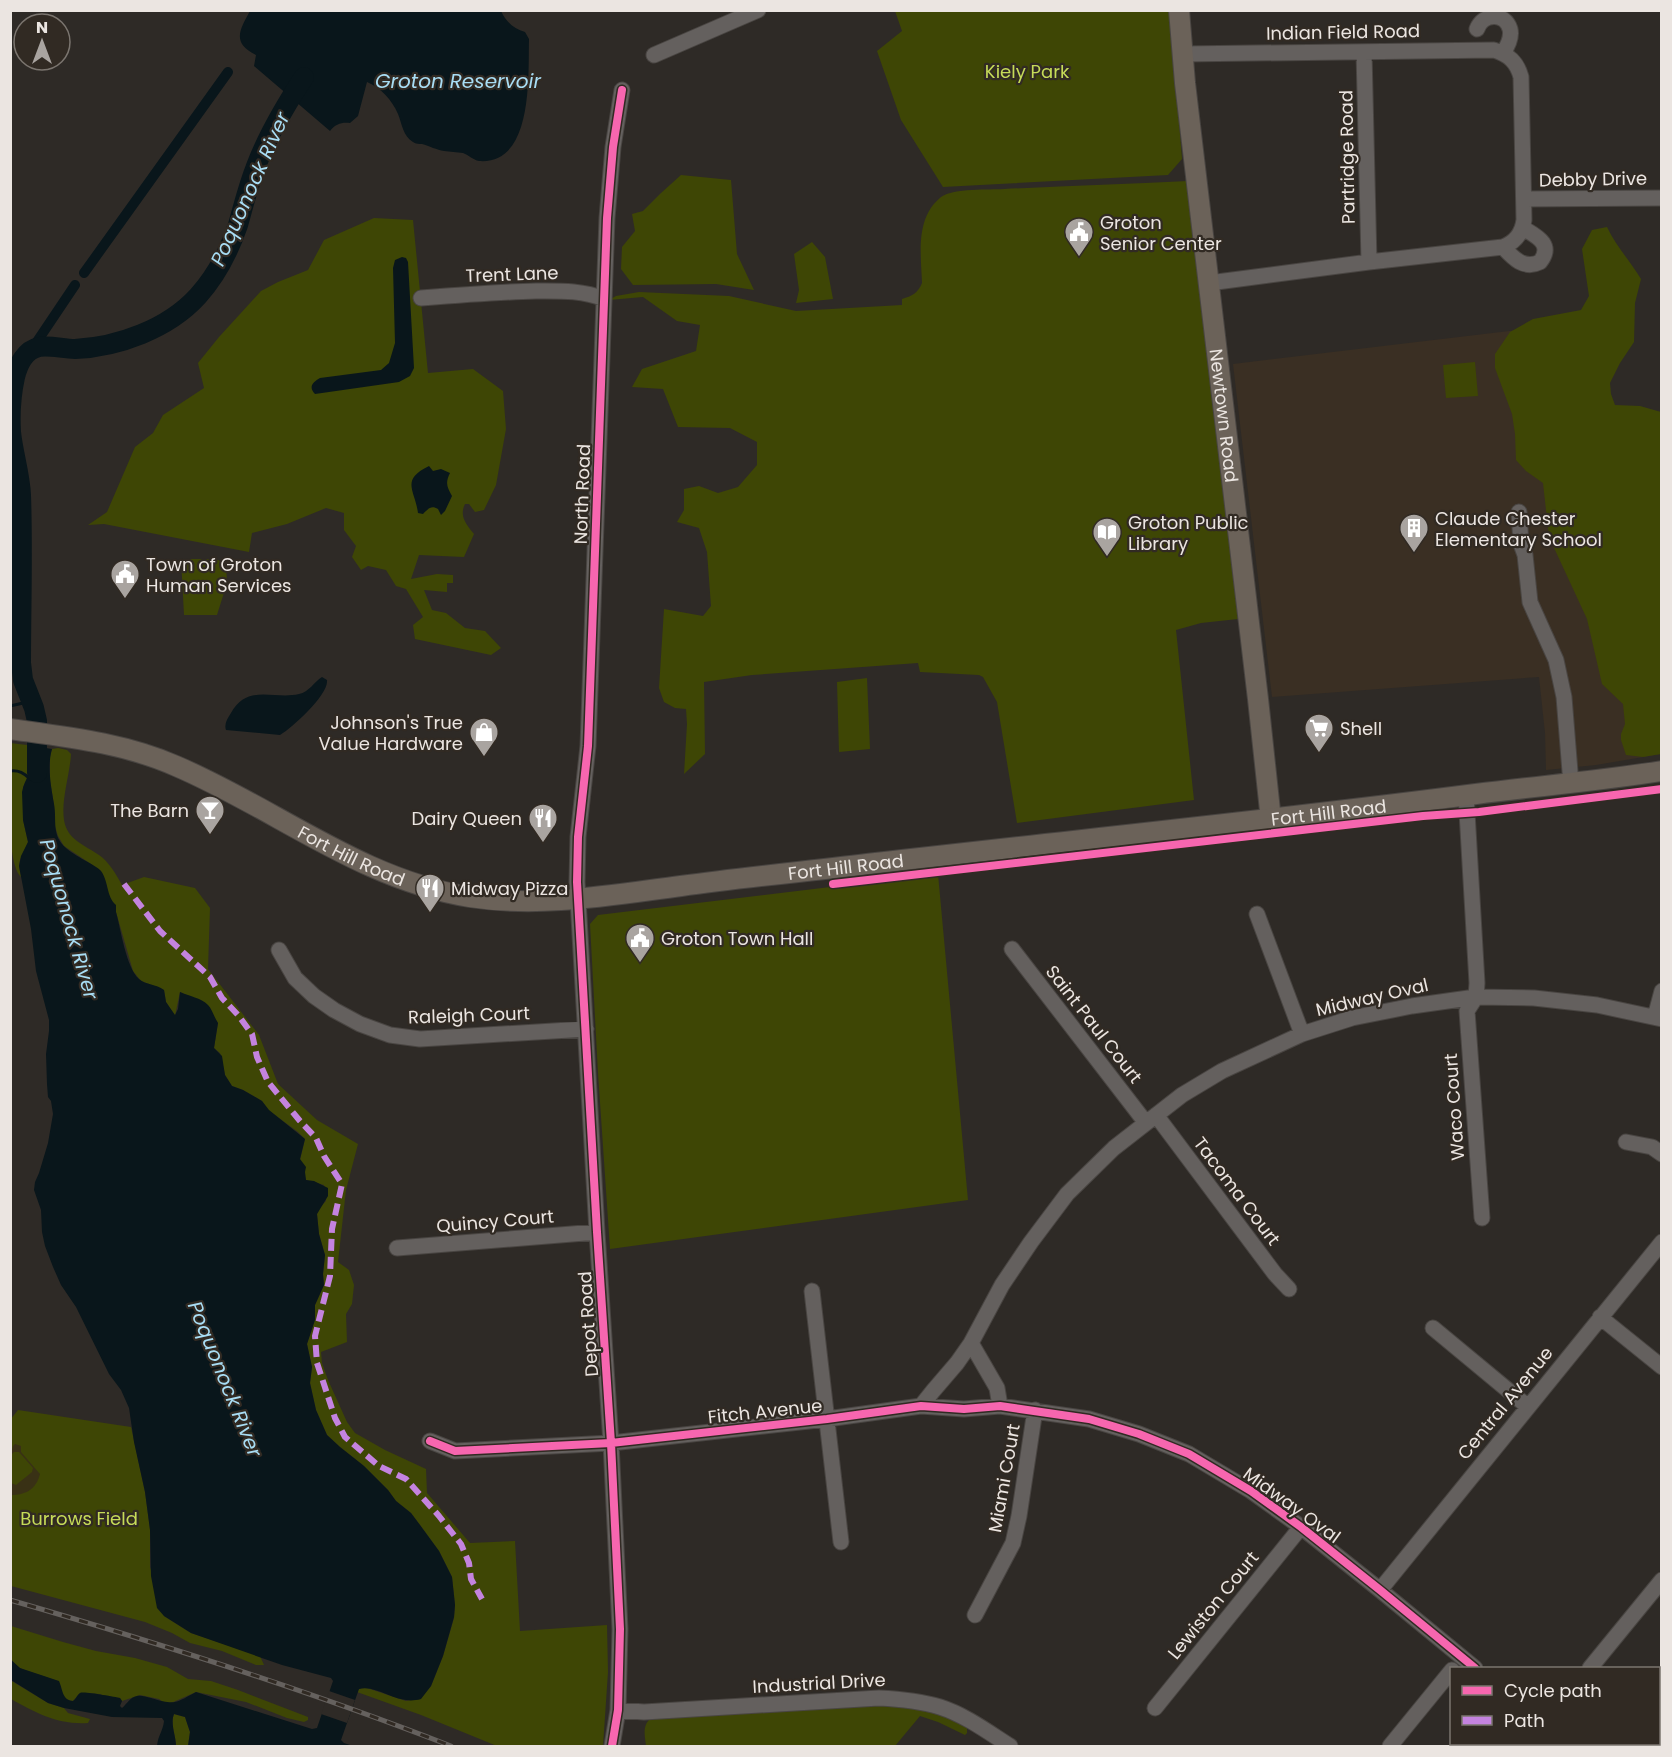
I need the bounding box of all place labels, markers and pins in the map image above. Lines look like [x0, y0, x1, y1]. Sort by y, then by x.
place label: Groton Senior Center [1100, 210, 1222, 256]
public building icon: Groton Senior Center [1063, 216, 1095, 258]
place label: Claude Chester Elementary School [1435, 506, 1602, 552]
place label: Groton Public Library [1128, 510, 1249, 556]
building icon: Claude Chester Elementary School [1398, 512, 1430, 554]
library icon: Groton Public Library [1091, 516, 1123, 558]
place label: Town of Groton Human Services [146, 552, 291, 598]
public building icon: Town of Groton Human Services [109, 558, 141, 600]
place label: Johnson's True Value Hardware [318, 710, 463, 756]
supermarket icon: Shell [1303, 712, 1335, 754]
shop icon: Johnson's True Value Hardware [468, 716, 500, 758]
place label: Shell [1340, 716, 1382, 741]
bar icon: The Barn [194, 794, 226, 836]
place label: The Barn [110, 798, 189, 823]
restaurant icon: Dairy Queen [527, 802, 559, 844]
place label: Dairy Queen [411, 806, 522, 831]
restaurant icon: Midway Pizza [414, 872, 446, 914]
place label: Midway Pizza [451, 876, 568, 901]
public building icon: Groton Town Hall [624, 922, 656, 964]
place label: Groton Town Hall [661, 926, 813, 951]

